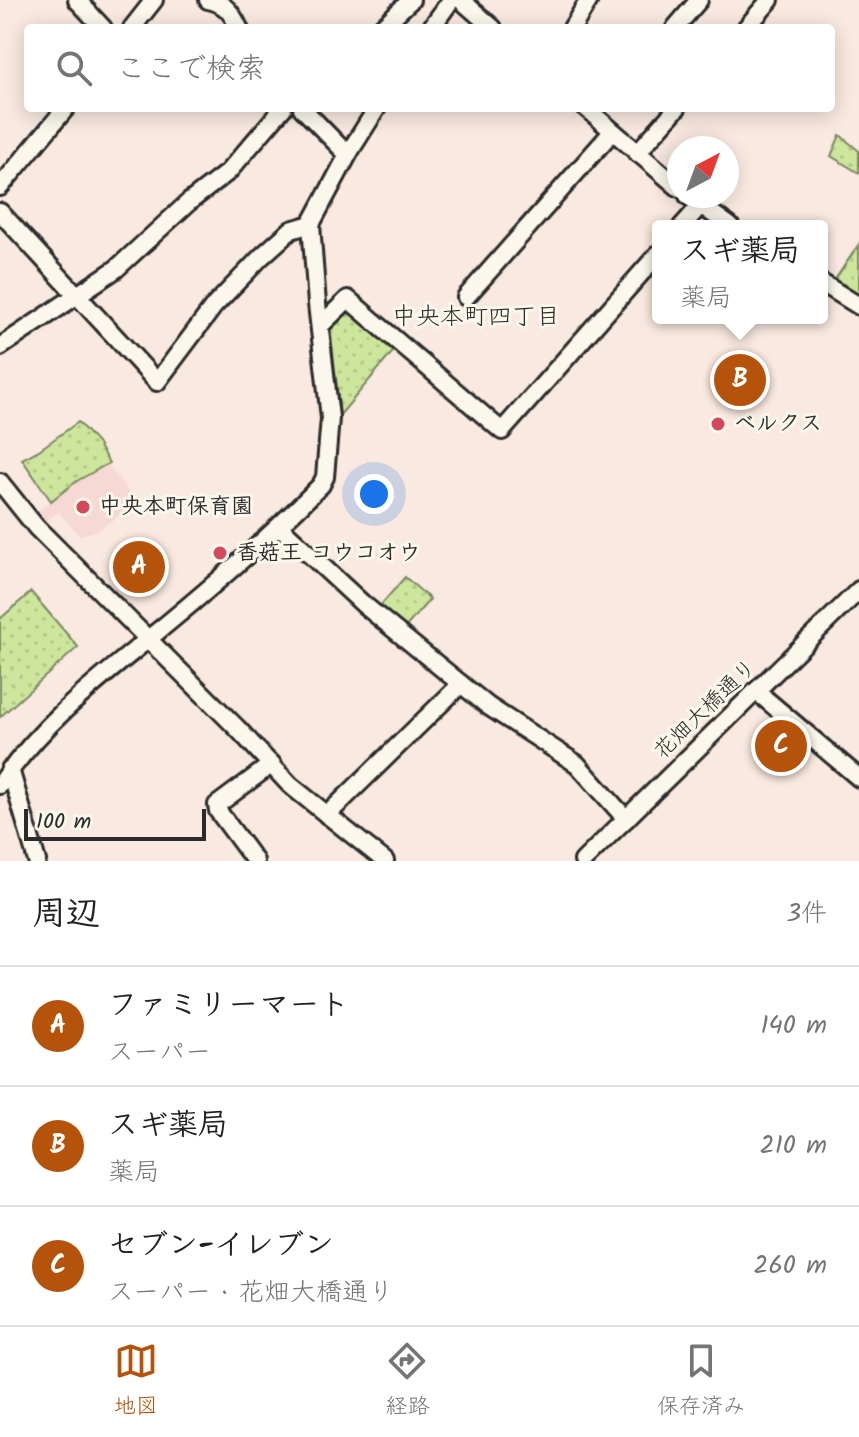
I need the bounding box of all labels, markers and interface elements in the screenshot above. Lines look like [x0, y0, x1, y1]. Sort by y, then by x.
search box [24, 24, 835, 112]
icon: search [52, 46, 96, 90]
text: ここで検索 [116, 46, 266, 94]
north arrow [667, 136, 739, 208]
popup [652, 220, 828, 324]
text: スギ薬局 [680, 228, 800, 276]
text: 薬局 [680, 278, 732, 320]
district label: 中央本町四丁目 [392, 298, 560, 337]
pin: B [714, 350, 766, 410]
place label: ベルクス [734, 407, 822, 442]
marker: ベルクス [709, 415, 727, 433]
your location [354, 474, 394, 514]
place label: 中央本町保育園 [99, 490, 253, 525]
marker: 中央本町保育園 [74, 498, 92, 516]
place label: 香菇王 コウコオウ [236, 536, 420, 571]
pin: A [113, 537, 165, 597]
marker: 香菇王 コウコオウ [211, 544, 229, 562]
street label: 花畑大橋通り [646, 652, 766, 768]
pin: C [755, 716, 807, 776]
scale bar [24, 805, 206, 841]
text: 100 m [36, 805, 91, 840]
text: 周辺 [32, 888, 100, 942]
text: 3件 [786, 893, 827, 935]
text: ファミリーマート [108, 982, 349, 1030]
text: A [50, 1005, 66, 1047]
text: 140 m [760, 1005, 827, 1047]
text: スーパー [108, 1032, 211, 1074]
text: スギ薬局 [108, 1102, 228, 1150]
text: B [50, 1125, 66, 1167]
text: 210 m [760, 1125, 827, 1167]
text: 薬局 [108, 1152, 160, 1194]
text: セブン-イレブン [108, 1222, 334, 1270]
text: C [50, 1245, 66, 1287]
text: 260 m [753, 1245, 827, 1287]
text: スーパー · 花畑大橋通り [108, 1272, 394, 1314]
tab: 地図 [114, 1339, 158, 1425]
tab: 経路 [385, 1339, 429, 1425]
tab: 保存済み [657, 1339, 745, 1425]

